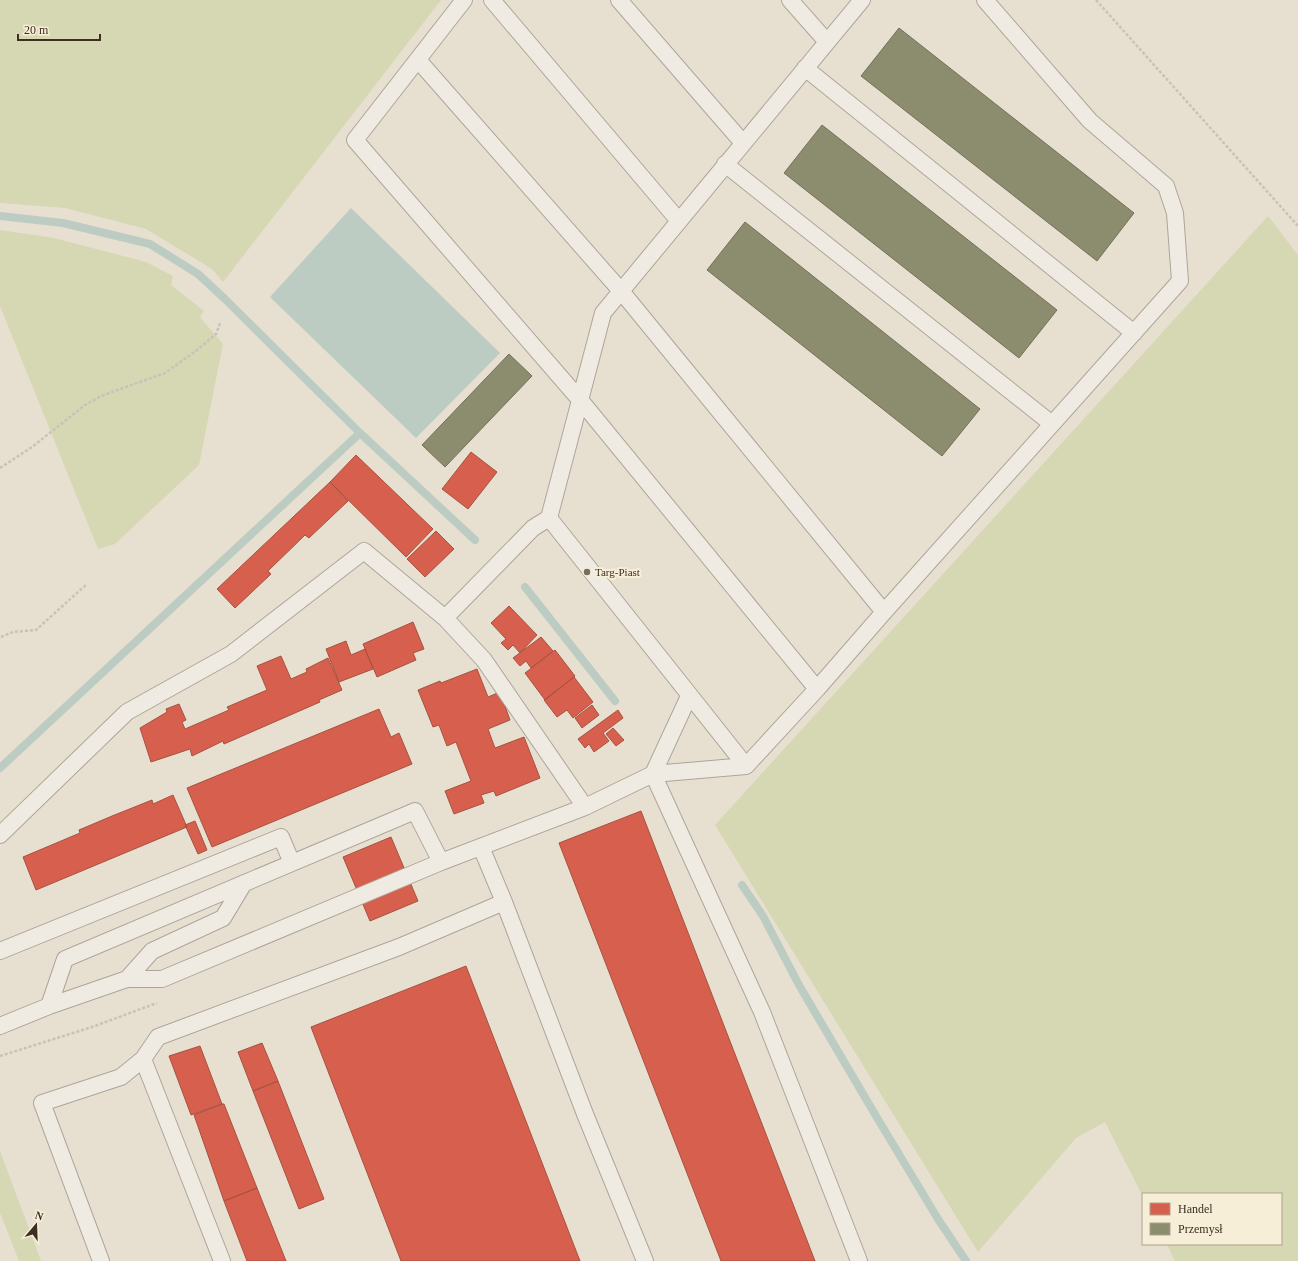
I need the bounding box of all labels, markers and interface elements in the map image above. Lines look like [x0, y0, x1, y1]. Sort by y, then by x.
scale bar [18, 16, 100, 42]
text: 20 m [24, 23, 49, 37]
place label: Targ-Piast [595, 566, 640, 578]
marker: Targ-Piast [582, 567, 592, 577]
legend [1142, 1193, 1282, 1245]
text: Handel [1178, 1202, 1213, 1216]
north arrow [16, 1205, 56, 1245]
text: N [34, 1209, 45, 1223]
text: Przemysł [1178, 1222, 1223, 1236]

